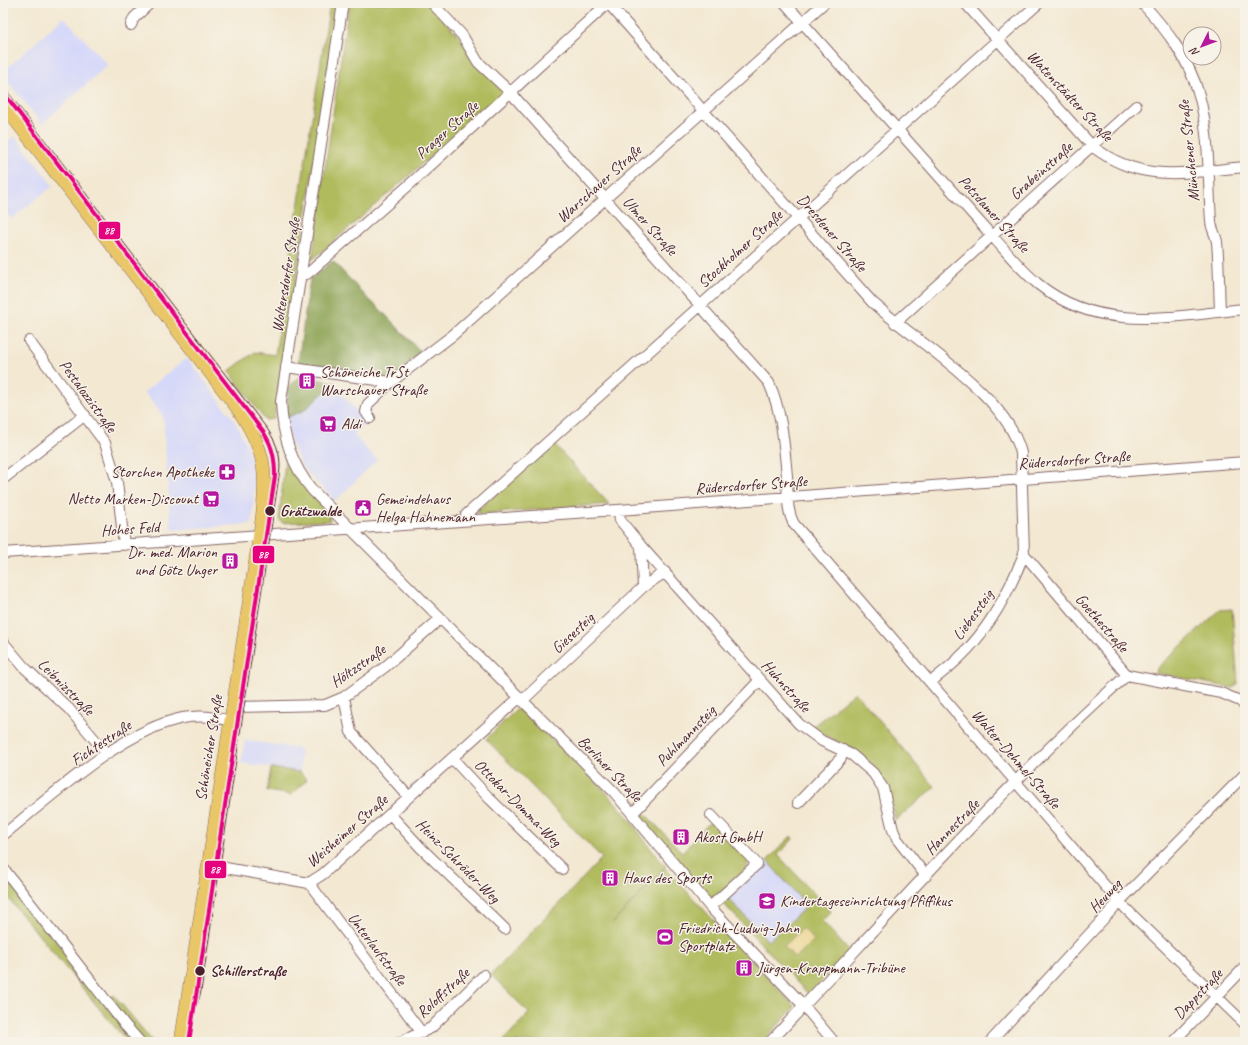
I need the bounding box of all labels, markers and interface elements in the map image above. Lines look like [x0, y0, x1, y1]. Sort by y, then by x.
north arrow [1182, 26, 1222, 66]
text: N [1186, 44, 1202, 60]
street label: Watenstädter Straße [1023, 46, 1119, 147]
street label: Prager Straße [411, 95, 484, 163]
street label: Münchener Straße [1174, 98, 1204, 203]
street label: Grabeinstraße [1005, 136, 1078, 204]
street label: Warschauer Straße [553, 140, 647, 227]
street label: Potsdamer Straße [954, 171, 1035, 258]
street label: Dresdener Straße [793, 190, 872, 277]
street label: Ulmer Straße [618, 192, 683, 261]
street label: Stockholmer Straße [693, 204, 788, 292]
street label: Woltersdorfer Straße [267, 215, 305, 334]
line badge: 88 [98, 221, 121, 240]
text: 88 [104, 223, 116, 237]
street label: Pestalozzistraße [55, 356, 122, 438]
place label: Schöneiche TrSt Warschauer Straße [320, 362, 429, 400]
building icon: Schöneiche TrSt Warschauer Straße [297, 371, 317, 391]
supermarket icon: Aldi [318, 414, 338, 434]
place label: Aldi [341, 414, 363, 434]
street label: Rüdersdorfer Straße [1018, 446, 1132, 474]
place label: Storchen Apotheke [111, 462, 216, 482]
pharmacy icon: Storchen Apotheke [217, 462, 237, 482]
street label: Rüdersdorfer Straße [695, 471, 809, 499]
place label: Netto Marken-Discount [68, 489, 200, 509]
supermarket icon: Netto Marken-Discount [201, 489, 221, 509]
place label: Gemeindehaus Helga Hahnemann [376, 489, 476, 527]
public building icon: Gemeindehaus Helga Hahnemann [353, 498, 373, 518]
place label: Grätzwalde [280, 501, 343, 521]
marker: Grätzwalde [263, 504, 277, 518]
street label: Hohes Feld [100, 517, 162, 541]
place label: Dr. med. Marion und Götz Unger [127, 542, 218, 580]
line badge: 88 [252, 545, 275, 564]
text: 88 [258, 547, 270, 561]
building icon: Dr. med. Marion und Götz Unger [220, 551, 240, 571]
street label: Liebessteig [948, 585, 999, 644]
street label: Goethestraße [1071, 589, 1134, 658]
street label: Giesesteig [547, 607, 600, 658]
street label: Höltzstraße [327, 639, 391, 692]
street label: Leibnizstraße [33, 654, 100, 721]
street label: Huhnstraße [757, 656, 816, 718]
street label: Schöneicher Straße [191, 692, 227, 802]
street label: Puhlmannsteig [652, 700, 721, 771]
street label: Walter-Dehmel-Straße [967, 705, 1066, 814]
street label: Fichtestraße [67, 715, 136, 770]
street label: Berliner Straße [573, 732, 648, 808]
street label: Ottokar-Domma-Weg [470, 755, 567, 852]
street label: Weisheimer Straße [302, 789, 393, 872]
street label: Hannestraße [920, 793, 985, 859]
street label: Heinz-Schröder-Weg [412, 815, 505, 908]
building icon: Akost GmbH [671, 827, 691, 847]
place label: Akost GmbH [694, 827, 764, 847]
line badge: 88 [204, 860, 227, 879]
text: 88 [210, 862, 222, 876]
building icon: Haus des Sports [600, 868, 620, 888]
place label: Haus des Sports [623, 868, 713, 888]
street label: Heuweg [1084, 874, 1127, 917]
school or university icon: Kindertageseinrichtung Pfiffikus [757, 891, 777, 911]
place label: Kindertageseinrichtung Pfiffikus [780, 891, 953, 911]
street label: Unterlaufstraße [343, 909, 412, 991]
place label: Friedrich-Ludwig-Jahn Sportplatz [678, 918, 800, 956]
sports icon: Friedrich-Ludwig-Jahn Sportplatz [655, 927, 675, 947]
building icon: Jürgen-Krappmann-Tribüne [734, 958, 754, 978]
place label: Jürgen-Krappmann-Tribüne [756, 958, 907, 978]
place label: Schillerstraße [210, 961, 287, 981]
street label: Roloffstraße [412, 962, 475, 1023]
street label: Dappstraße [1169, 963, 1228, 1024]
marker: Schillerstraße [193, 964, 207, 978]

